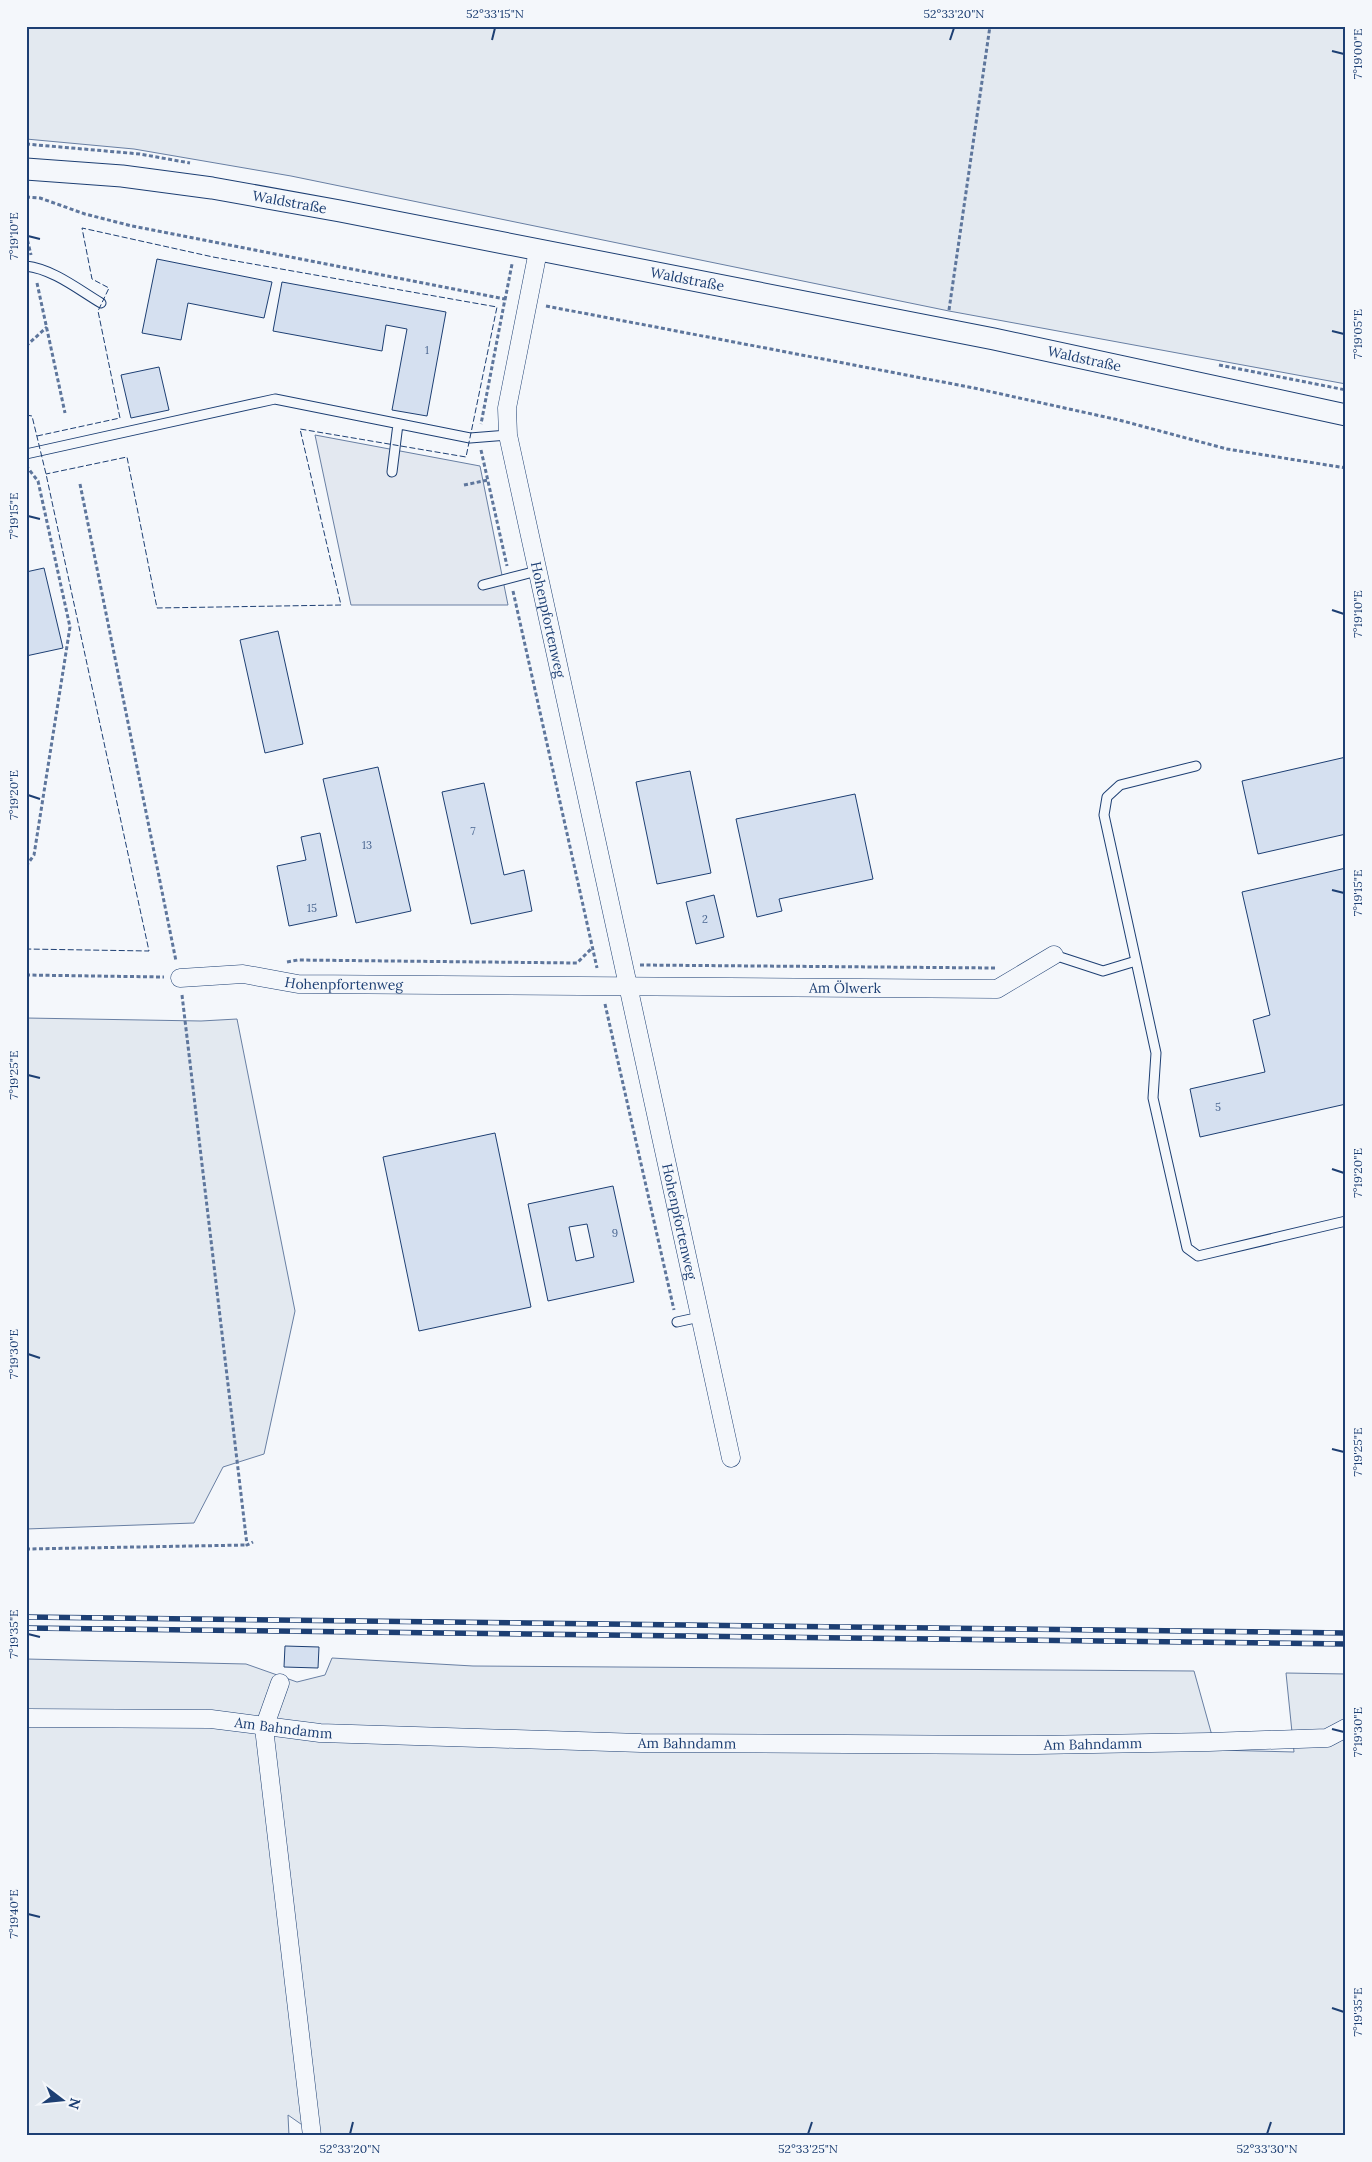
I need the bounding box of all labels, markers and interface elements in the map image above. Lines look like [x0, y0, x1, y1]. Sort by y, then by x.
text: 52°33'15"N [466, 6, 524, 21]
text: 52°33'20"N [924, 6, 984, 21]
text: 7°19'00"E [1350, 29, 1365, 79]
street label: Waldstraße [251, 186, 329, 218]
text: 7°19'10"E [6, 212, 21, 260]
street label: Waldstraße [649, 263, 726, 295]
text: 7°19'05"E [1350, 309, 1365, 359]
street label: Waldstraße [1046, 342, 1123, 375]
house number: 1 [425, 343, 429, 357]
text: 7°19'15"E [6, 493, 21, 539]
street label: Hohenpfortenweg [527, 560, 570, 680]
text: 7°19'10"E [1350, 590, 1365, 638]
text: 7°19'20"E [6, 770, 21, 820]
house number: 7 [470, 824, 476, 838]
house number: 13 [362, 838, 372, 852]
text: 7°19'15"E [1350, 870, 1365, 916]
house number: 15 [307, 901, 317, 915]
house number: 2 [702, 912, 708, 926]
street label: Hohenpfortenweg [283, 973, 403, 994]
street label: Am Ölwerk [808, 979, 882, 997]
text: 7°19'25"E [6, 1051, 21, 1099]
house number: 5 [1215, 1100, 1221, 1114]
text: 7°19'20"E [1350, 1148, 1365, 1198]
street label: Hohenpfortenweg [658, 1162, 701, 1281]
house number: 9 [612, 1226, 618, 1240]
text: 7°19'30"E [6, 1329, 21, 1379]
text: 7°19'25"E [1350, 1428, 1365, 1476]
text: 7°19'35"E [6, 1609, 21, 1659]
text: 7°19'30"E [1350, 1707, 1365, 1757]
street label: Am Bahndamm [232, 1713, 333, 1742]
street label: Am Bahndamm [637, 1734, 737, 1752]
street label: Am Bahndamm [1043, 1734, 1143, 1754]
text: 7°19'40"E [6, 1889, 21, 1939]
text: 7°19'35"E [1350, 1987, 1365, 2037]
north arrow [38, 2074, 88, 2124]
text: N [64, 2096, 85, 2111]
text: 52°33'20"N [320, 2141, 380, 2156]
text: 52°33'25"N [778, 2141, 838, 2156]
text: 52°33'30"N [1236, 2141, 1298, 2156]

